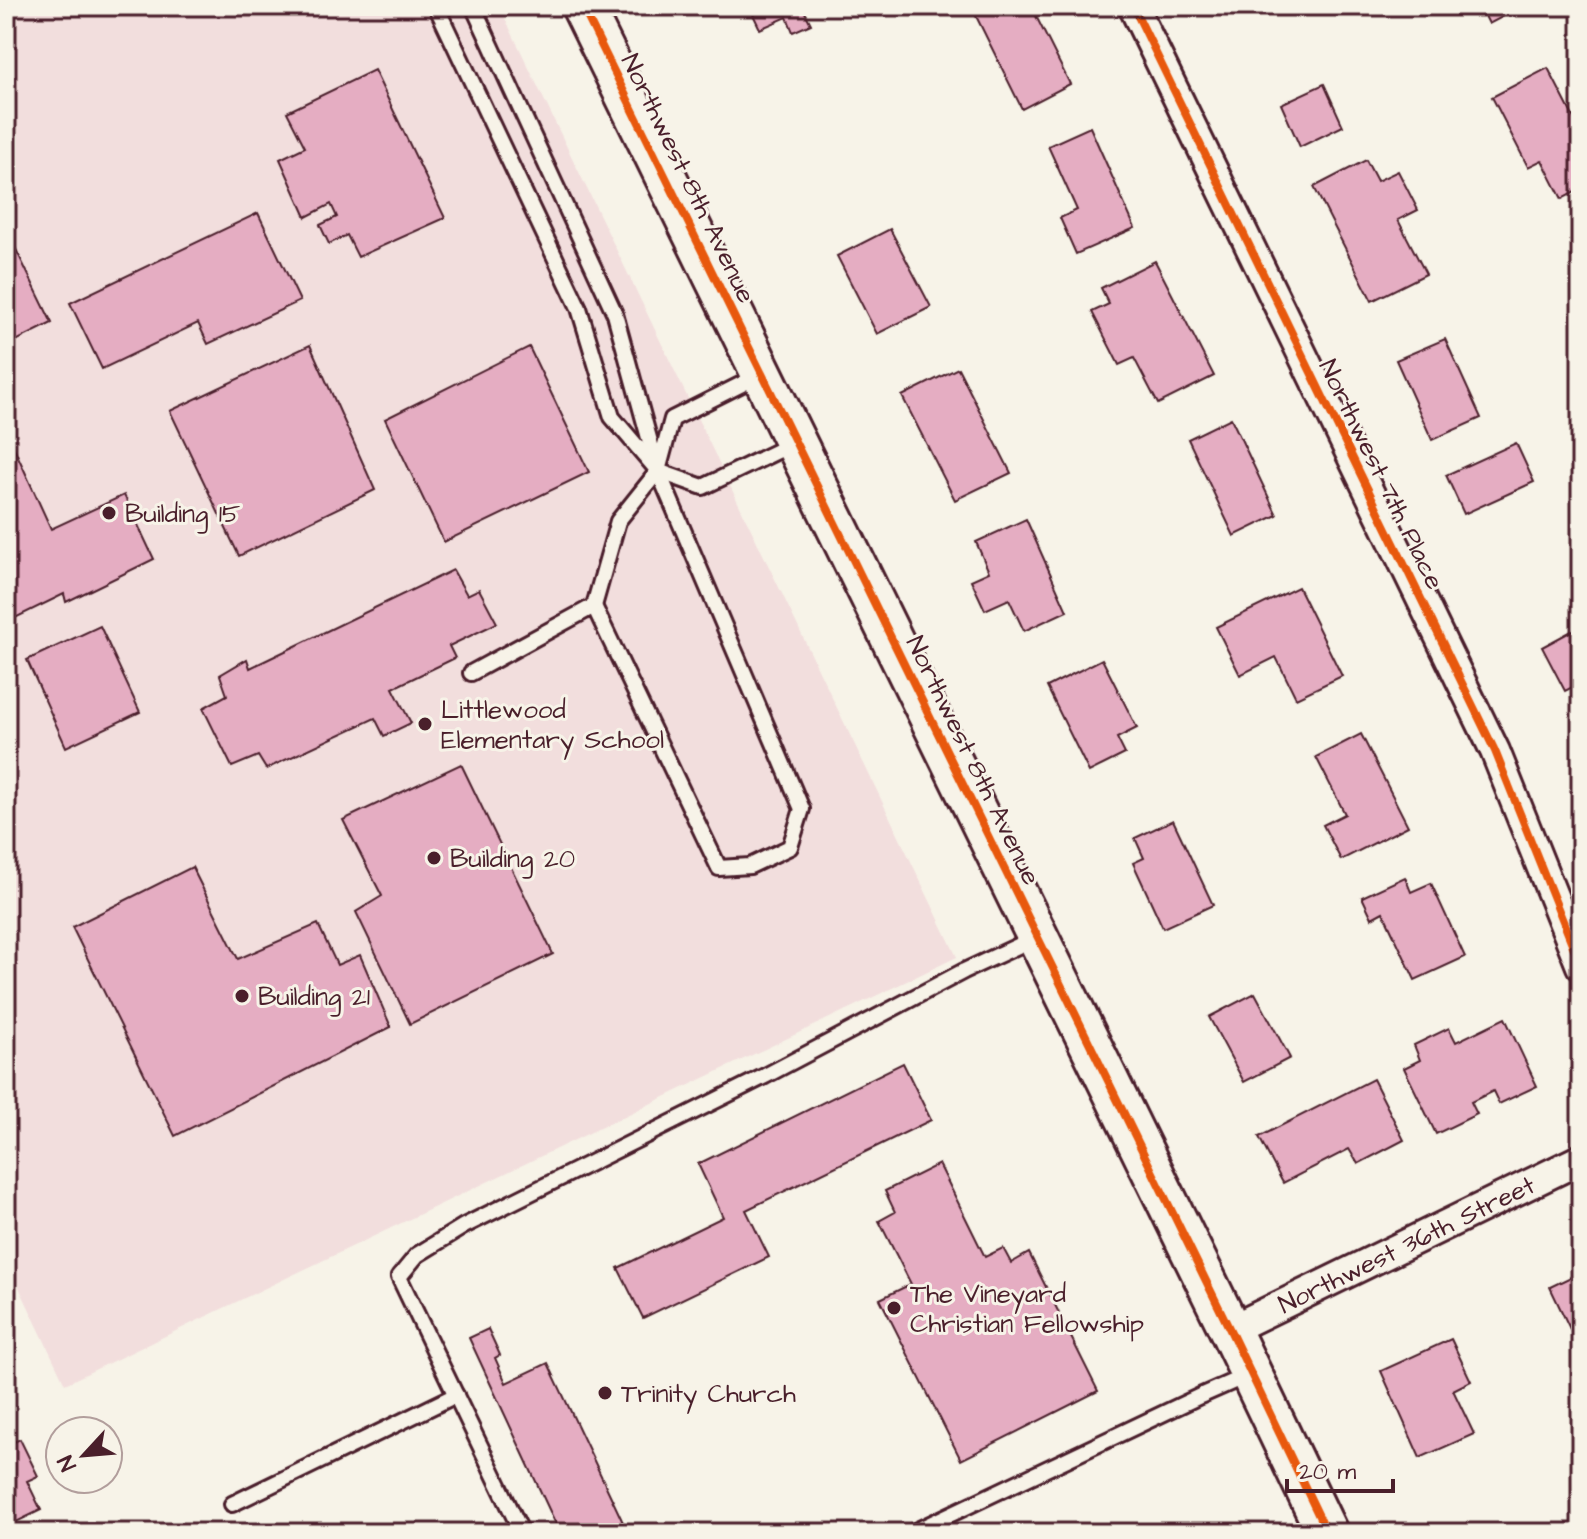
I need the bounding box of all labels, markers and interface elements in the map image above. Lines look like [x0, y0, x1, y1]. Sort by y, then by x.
street label: Northwest 8th Avenue [612, 48, 764, 309]
street label: Northwest 7th Place [1310, 353, 1453, 596]
place label: Building 15 [125, 496, 241, 534]
marker: Building 15 [100, 504, 118, 522]
street label: Northwest 8th Avenue [897, 630, 1049, 891]
place label: Littlewood Elementary School [441, 692, 664, 760]
marker: Littlewood Elementary School [416, 715, 434, 733]
place label: Building 20 [450, 841, 575, 879]
marker: Building 20 [425, 849, 443, 867]
place label: Building 21 [258, 979, 370, 1017]
marker: Building 21 [233, 987, 251, 1005]
street label: Northwest 36th Street [1272, 1167, 1541, 1323]
place label: The Vineyard Christian Fellowship [910, 1276, 1144, 1342]
marker: The Vineyard Christian Fellowship [885, 1299, 903, 1317]
place label: Trinity Church [621, 1376, 796, 1414]
marker: Trinity Church [596, 1384, 614, 1402]
north arrow [44, 1415, 124, 1495]
scale bar [1287, 1443, 1393, 1493]
text: N [50, 1450, 84, 1476]
text: 20 m [1299, 1455, 1356, 1489]

